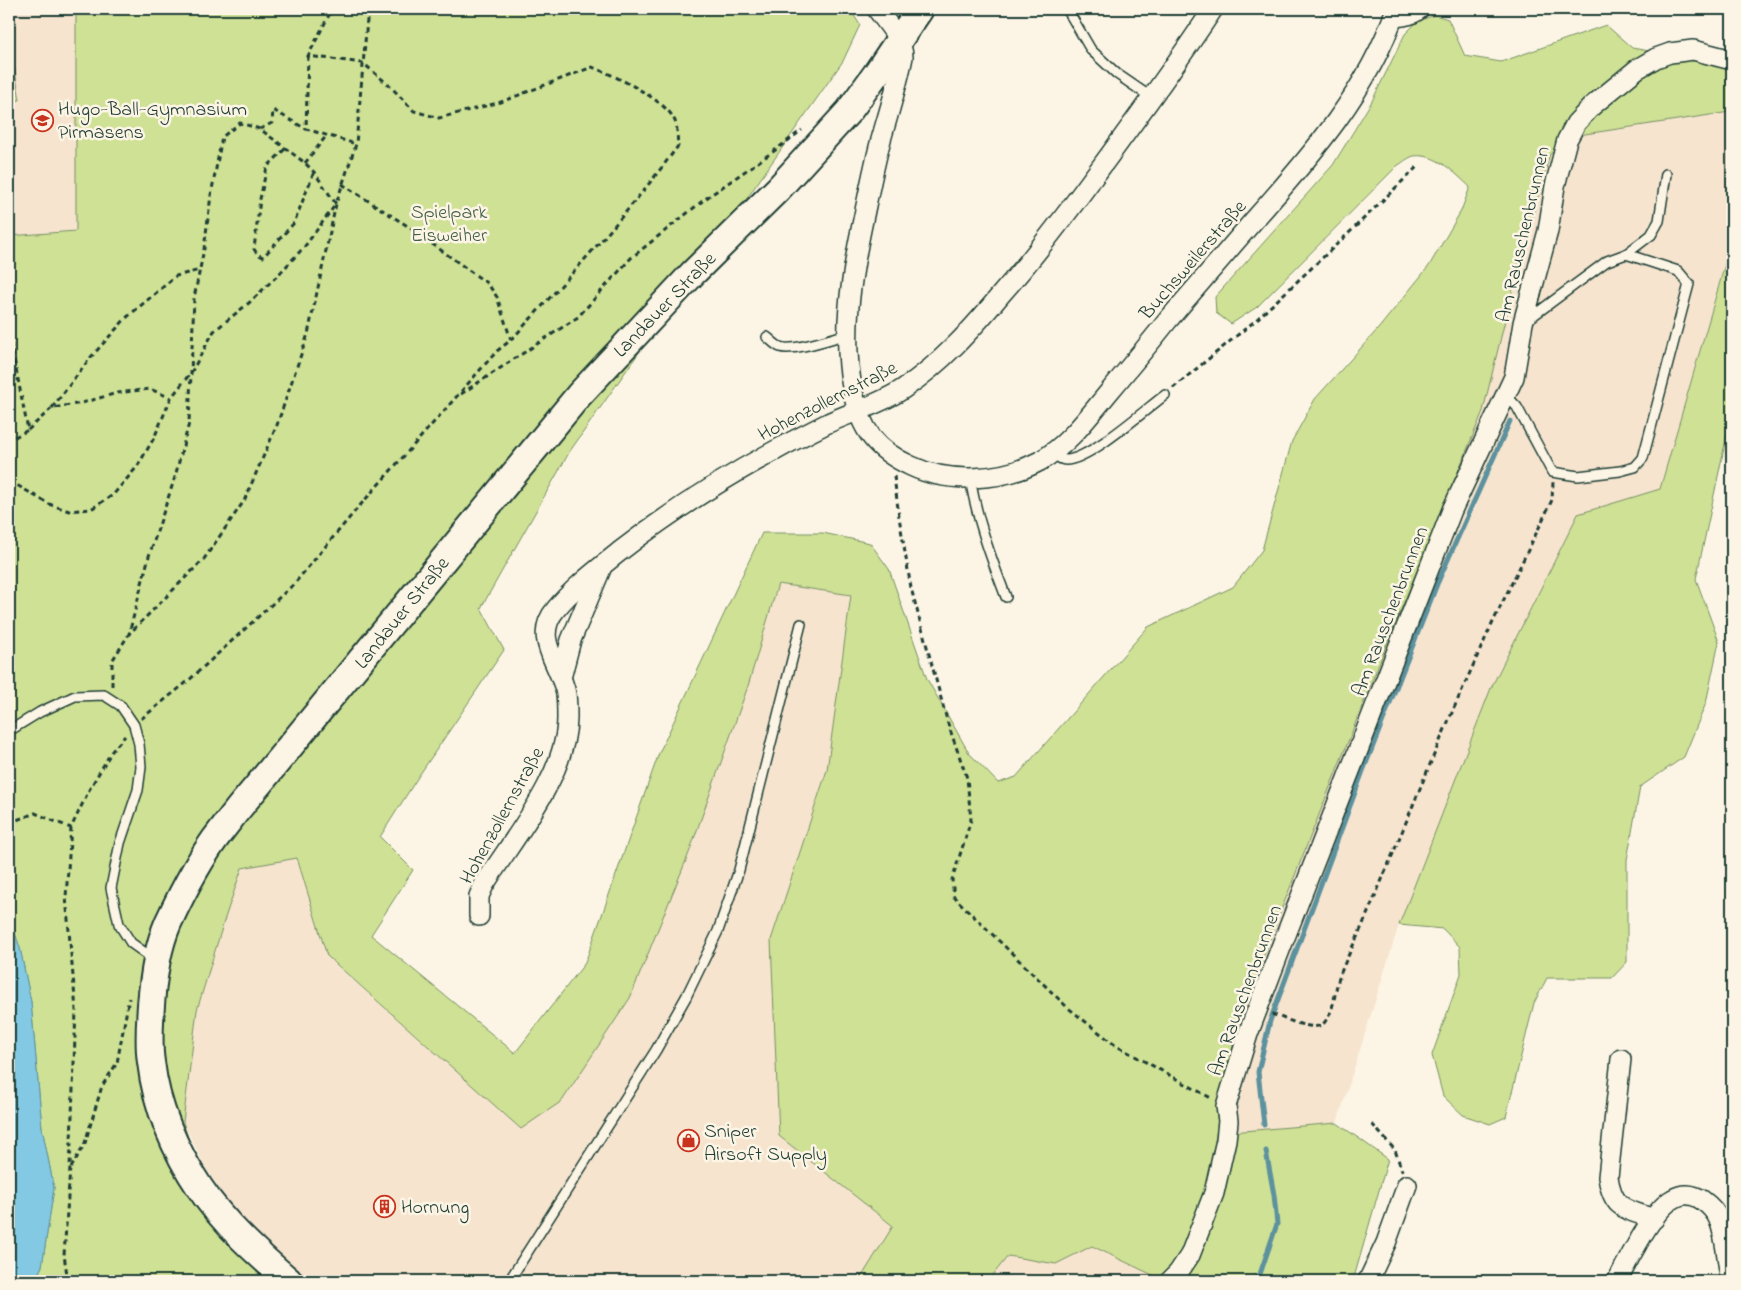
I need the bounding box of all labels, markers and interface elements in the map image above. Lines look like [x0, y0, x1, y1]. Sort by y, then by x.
place label: Hugo-Ball-Gymnasium Pirmasens [58, 96, 247, 148]
school or university icon: Hugo-Ball-Gymnasium Pirmasens [30, 108, 54, 132]
street label: Am Rauschenbrunnen [1490, 143, 1559, 326]
street label: Buchsweilerstraße [1133, 194, 1254, 328]
park label: Spielpark Eisweiher [411, 199, 488, 251]
street label: Landauer Straße [608, 246, 724, 365]
street label: Hohenzollernstraße [753, 355, 903, 450]
street label: Am Rauschenbrunnen [1346, 522, 1437, 701]
street label: Landauer Straße [348, 551, 458, 676]
street label: Hohenzollernstraße [453, 742, 553, 890]
street label: Am Rauschenbrunnen [1202, 901, 1291, 1080]
place label: Sniper Airsoft Supply [704, 1118, 827, 1170]
shop icon: Sniper Airsoft Supply [676, 1129, 700, 1153]
building icon: Hornung [373, 1194, 397, 1218]
place label: Hornung [401, 1194, 469, 1224]

